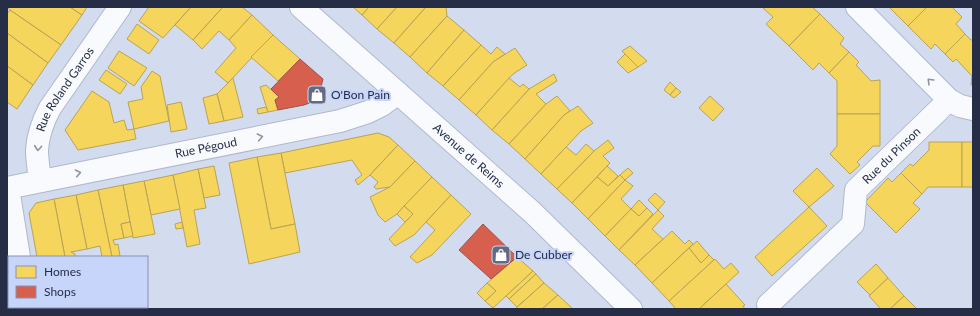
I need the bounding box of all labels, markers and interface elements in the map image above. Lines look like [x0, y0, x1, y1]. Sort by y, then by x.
street label: Rue Roland Garros [33, 44, 97, 134]
one-way arrow [927, 78, 935, 86]
shop icon: O'Bon Pain [306, 84, 328, 106]
place label: O'Bon Pain [331, 87, 390, 102]
street label: Avenue de Reims [430, 120, 508, 191]
street label: Rue du Pinson [859, 124, 923, 187]
one-way arrow [257, 133, 264, 142]
street label: Rue Pégoud [174, 134, 238, 161]
one-way arrow [33, 145, 42, 151]
one-way arrow [75, 170, 81, 178]
shop icon: De Cubber [490, 244, 512, 266]
place label: De Cubber [515, 247, 573, 262]
legend [8, 256, 148, 308]
text: Homes [44, 264, 81, 279]
text: Shops [44, 284, 76, 299]

